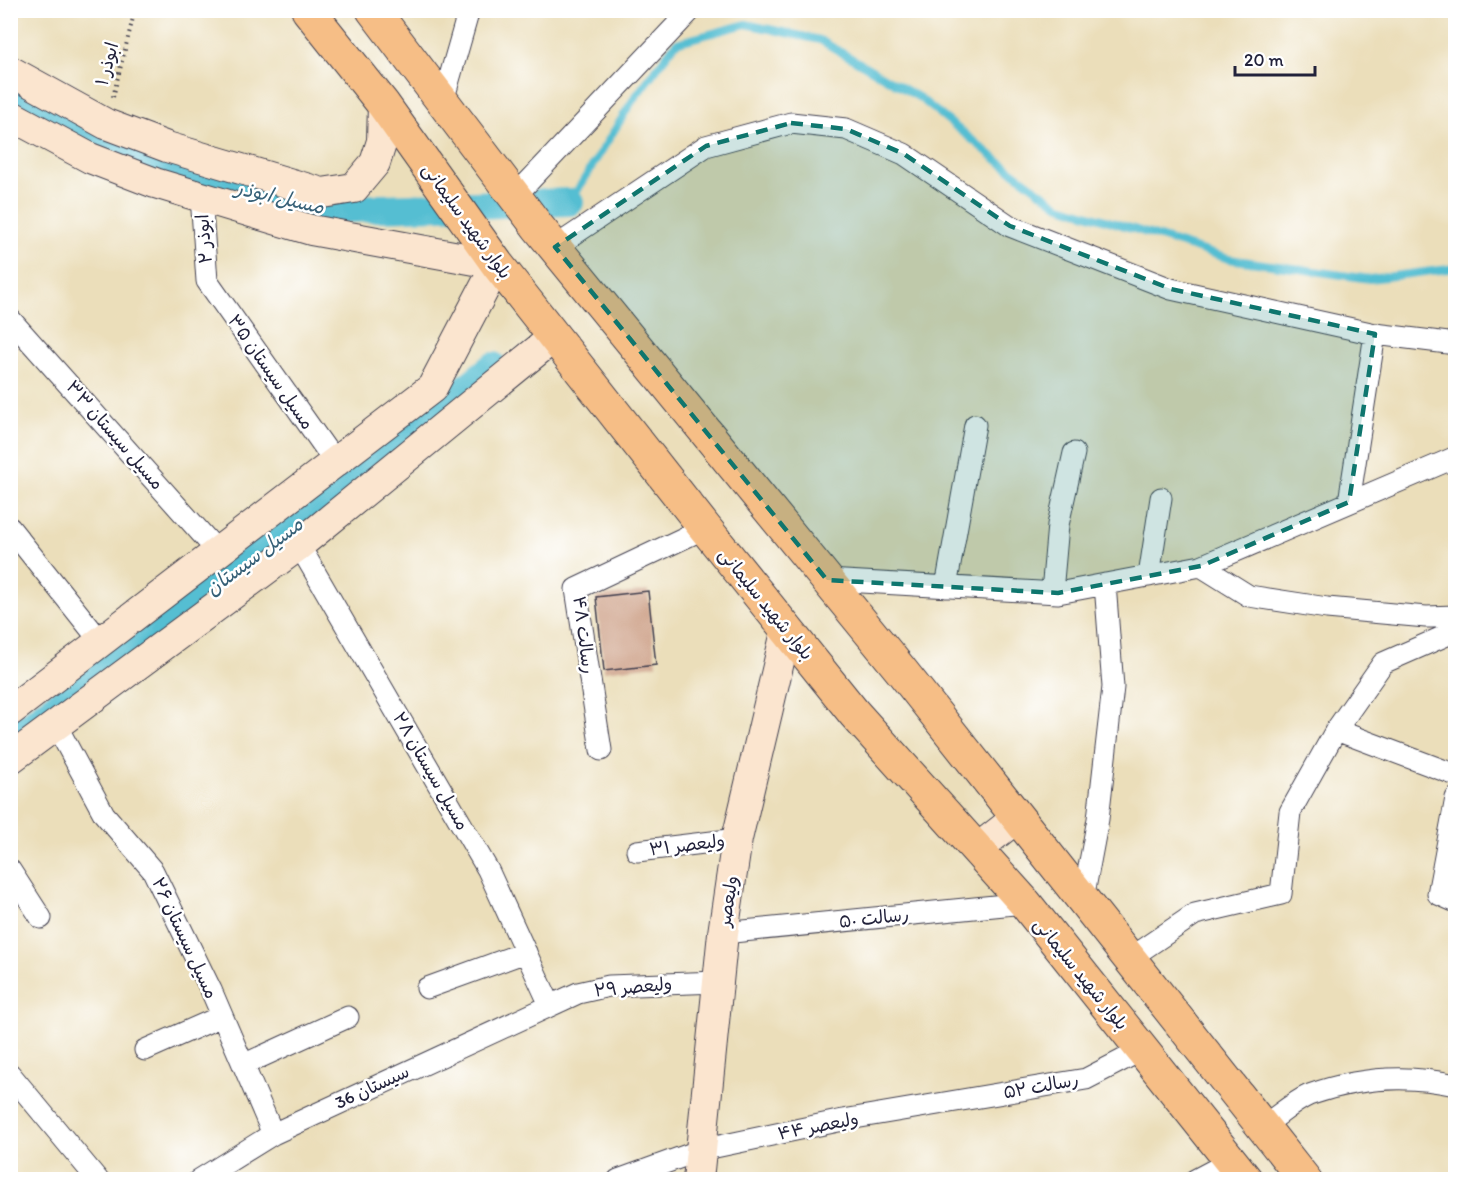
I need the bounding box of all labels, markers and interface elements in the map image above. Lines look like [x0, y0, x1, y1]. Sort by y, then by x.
scale bar [1235, 39, 1314, 77]
street label: ابوذر ۱ [91, 40, 123, 88]
text: 20 m [1244, 49, 1284, 71]
street label: بلوار شهید سلیمانی [418, 159, 516, 283]
water label: مسیل ابوذر [230, 174, 327, 220]
street label: ابوذر ۲ [191, 213, 217, 265]
street label: مسیل سیستان ۳۵ [223, 310, 319, 434]
street label: مسیل سیستان ۳۳ [62, 376, 168, 494]
water label: مسیل سیستان [201, 511, 308, 600]
street label: بلوار شهید سلیمانی [714, 544, 818, 664]
street label: رسالت ۴۸ [568, 595, 600, 675]
street label: مسیل سیستان ۲۸ [388, 708, 474, 834]
street label: ولیعصر ۳۱ [648, 829, 726, 861]
street label: مسیل سیستان ۲۶ [147, 874, 223, 1002]
street label: ولیعصر [713, 874, 743, 930]
street label: رسالت ۵۰ [838, 903, 910, 933]
street label: بلوار شهید سلیمانی [1029, 914, 1133, 1034]
street label: ولیعصر ۲۹ [593, 973, 673, 1001]
street label: سیستان 36 [331, 1060, 413, 1114]
street label: رسالت ۵۲ [1001, 1069, 1081, 1103]
street label: ولیعصر ۴۴ [776, 1107, 860, 1145]

